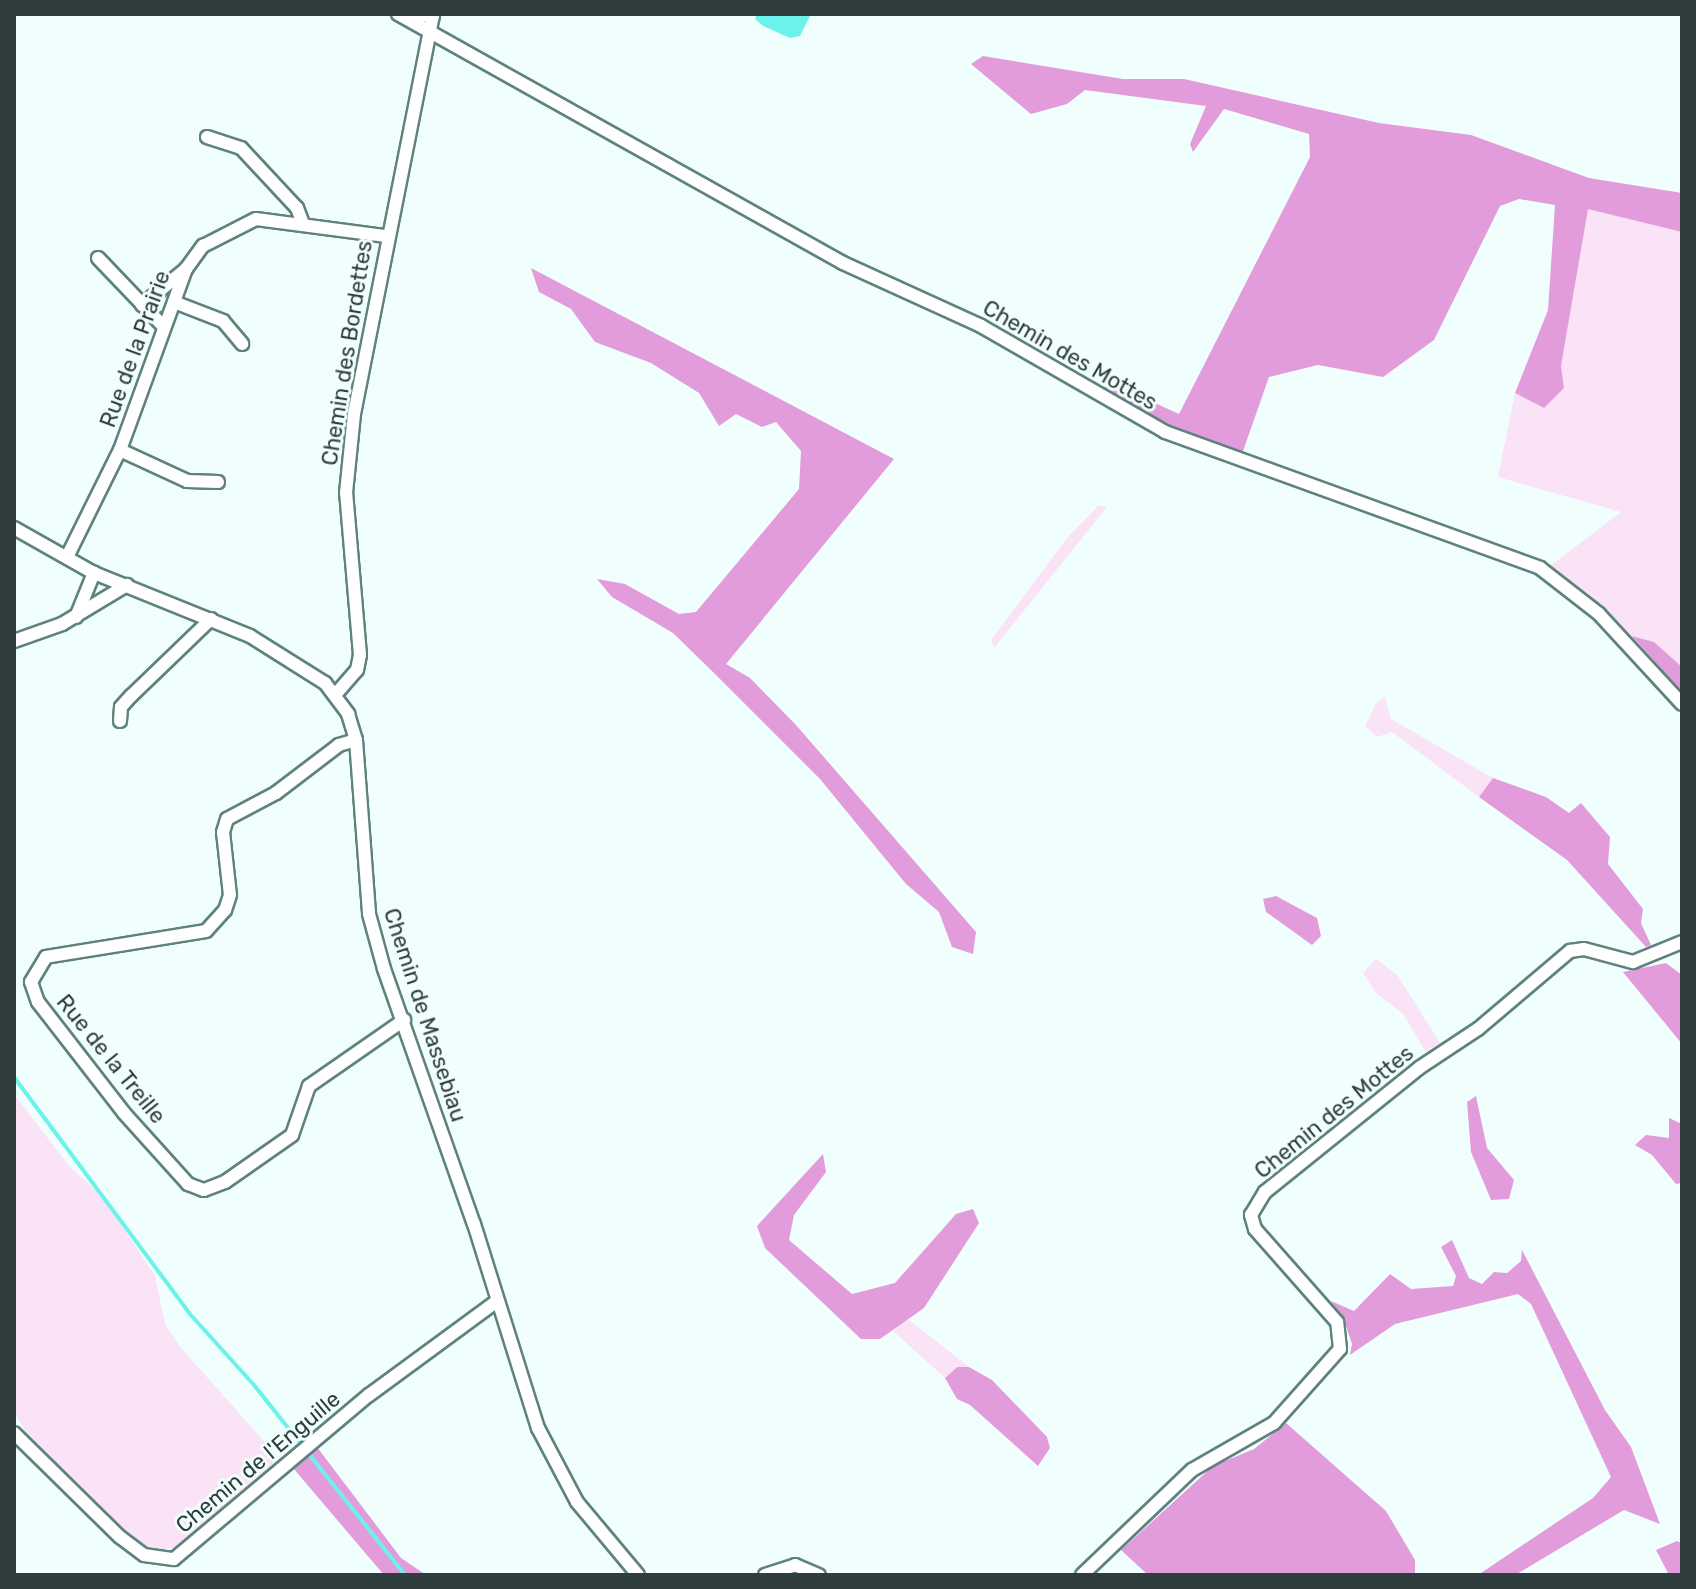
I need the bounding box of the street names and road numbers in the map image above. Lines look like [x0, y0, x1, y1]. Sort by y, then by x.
street label: Chemin des Bordettes [316, 239, 378, 467]
street label: Rue de la Prairie [94, 267, 176, 431]
street label: Chemin des Mottes [978, 294, 1162, 416]
street label: Chemin de Massebiau [378, 905, 472, 1125]
street label: Rue de la Treille [51, 989, 171, 1129]
street label: Chemin des Mottes [1249, 1040, 1419, 1184]
street label: Chemin de l'Enguille [171, 1386, 345, 1538]

